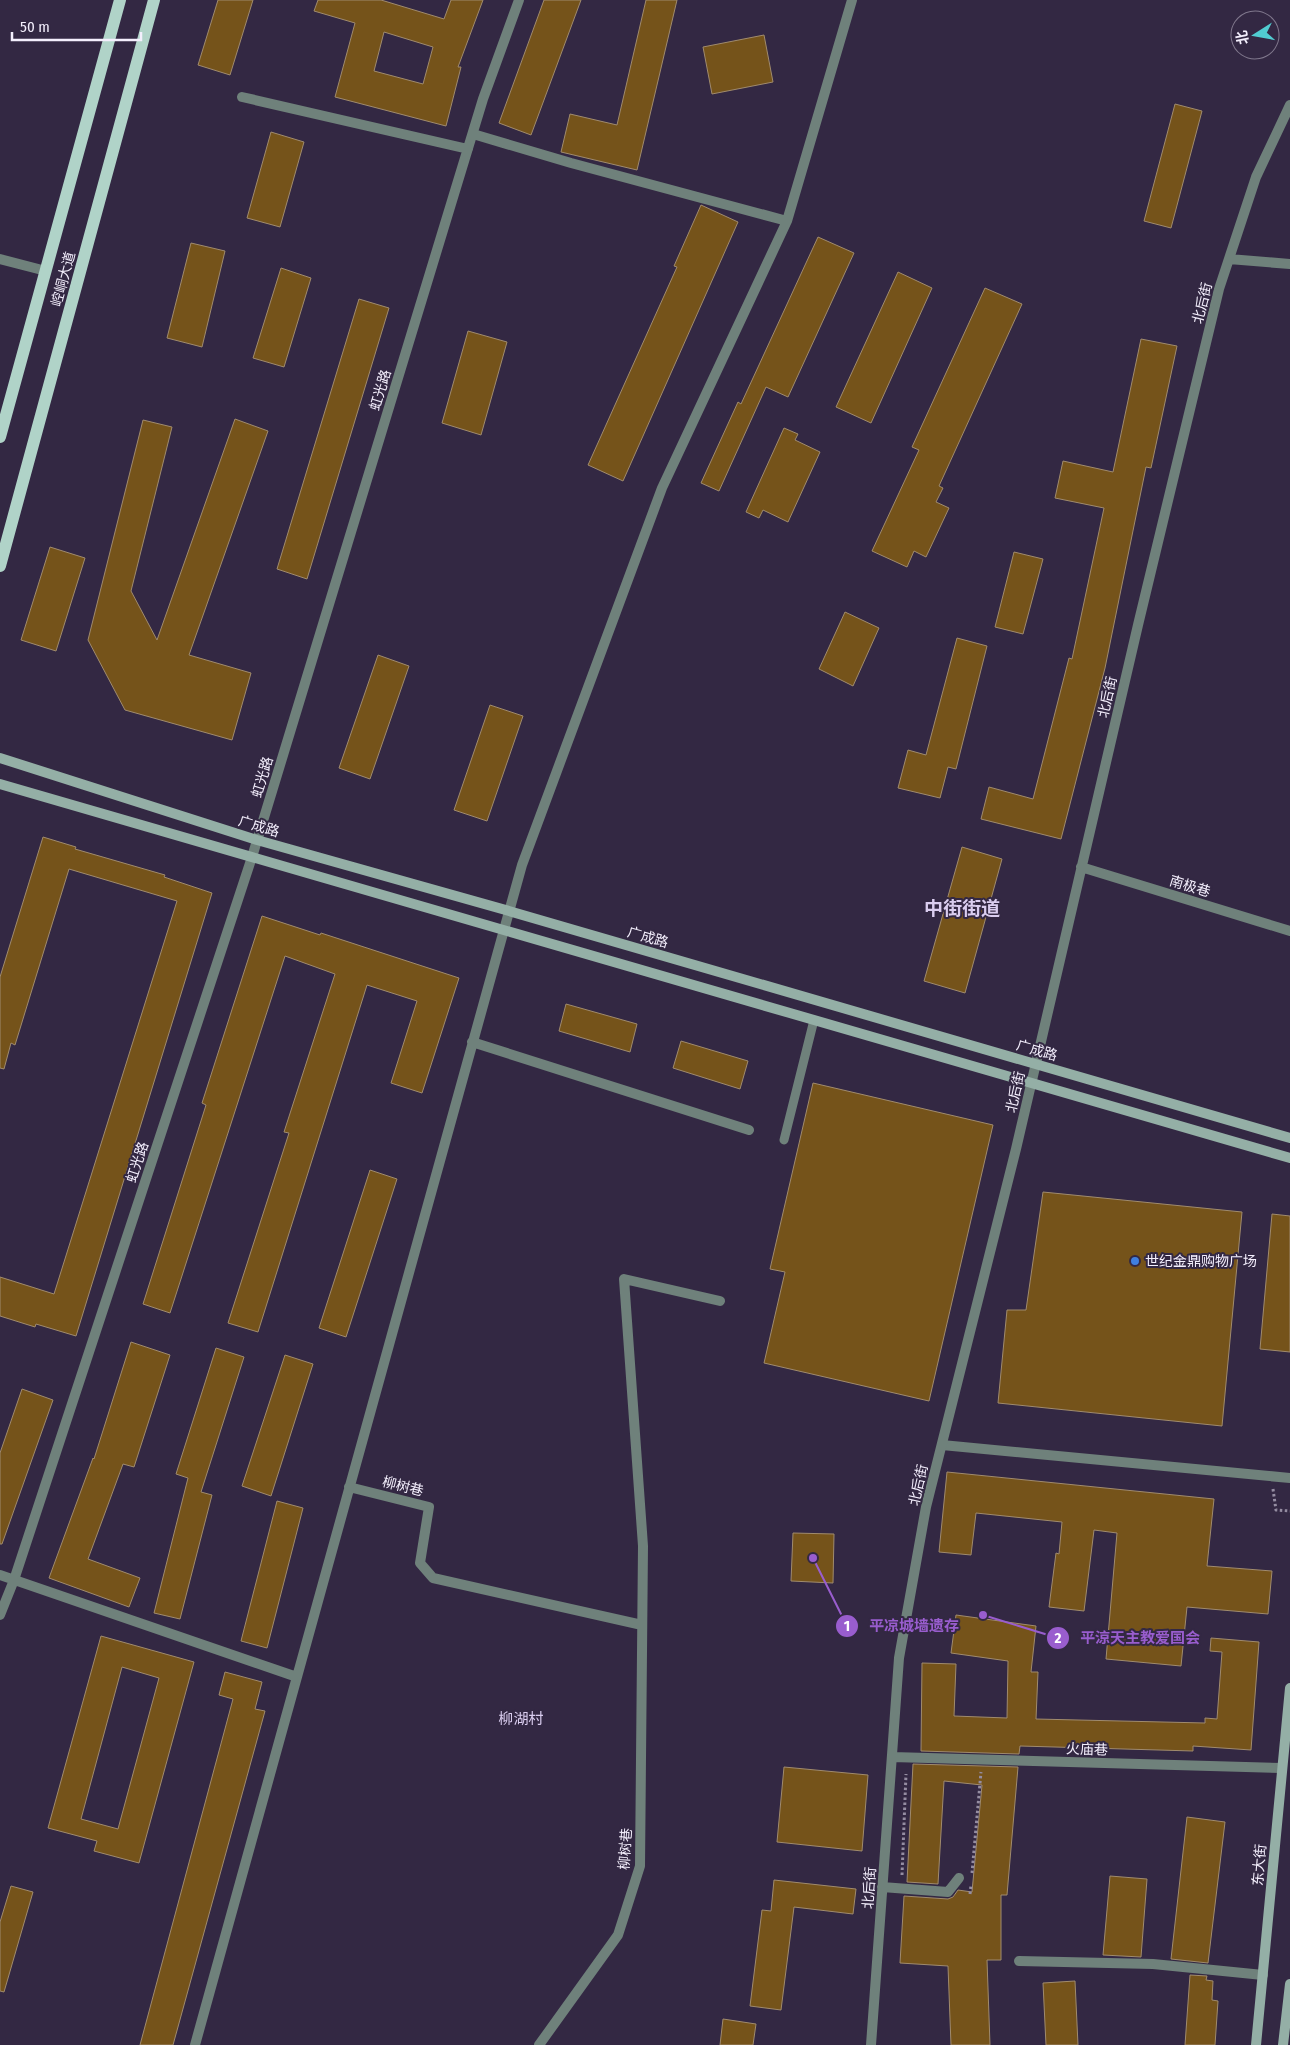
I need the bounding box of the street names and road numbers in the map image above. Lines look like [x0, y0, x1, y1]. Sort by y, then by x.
street label: 崆峒大道 [48, 250, 79, 308]
street label: 北后街 [1189, 281, 1216, 326]
street label: 虹光路 [366, 368, 395, 413]
street label: 北后街 [1094, 675, 1120, 719]
street label: 虹光路 [248, 755, 277, 800]
street label: 广成路 [236, 812, 281, 841]
street label: 南极巷 [1167, 872, 1212, 901]
street label: 广成路 [625, 924, 670, 951]
street label: 广成路 [1014, 1037, 1059, 1064]
street label: 北后街 [1002, 1070, 1028, 1114]
street label: 虹光路 [123, 1140, 152, 1185]
street label: 北后街 [905, 1463, 931, 1507]
street label: 柳树巷 [380, 1473, 425, 1500]
street label: 火庙巷 [1066, 1740, 1108, 1759]
street label: 柳树巷 [616, 1827, 635, 1871]
street label: 东大街 [1249, 1843, 1270, 1887]
street label: 北后街 [860, 1866, 879, 1910]

